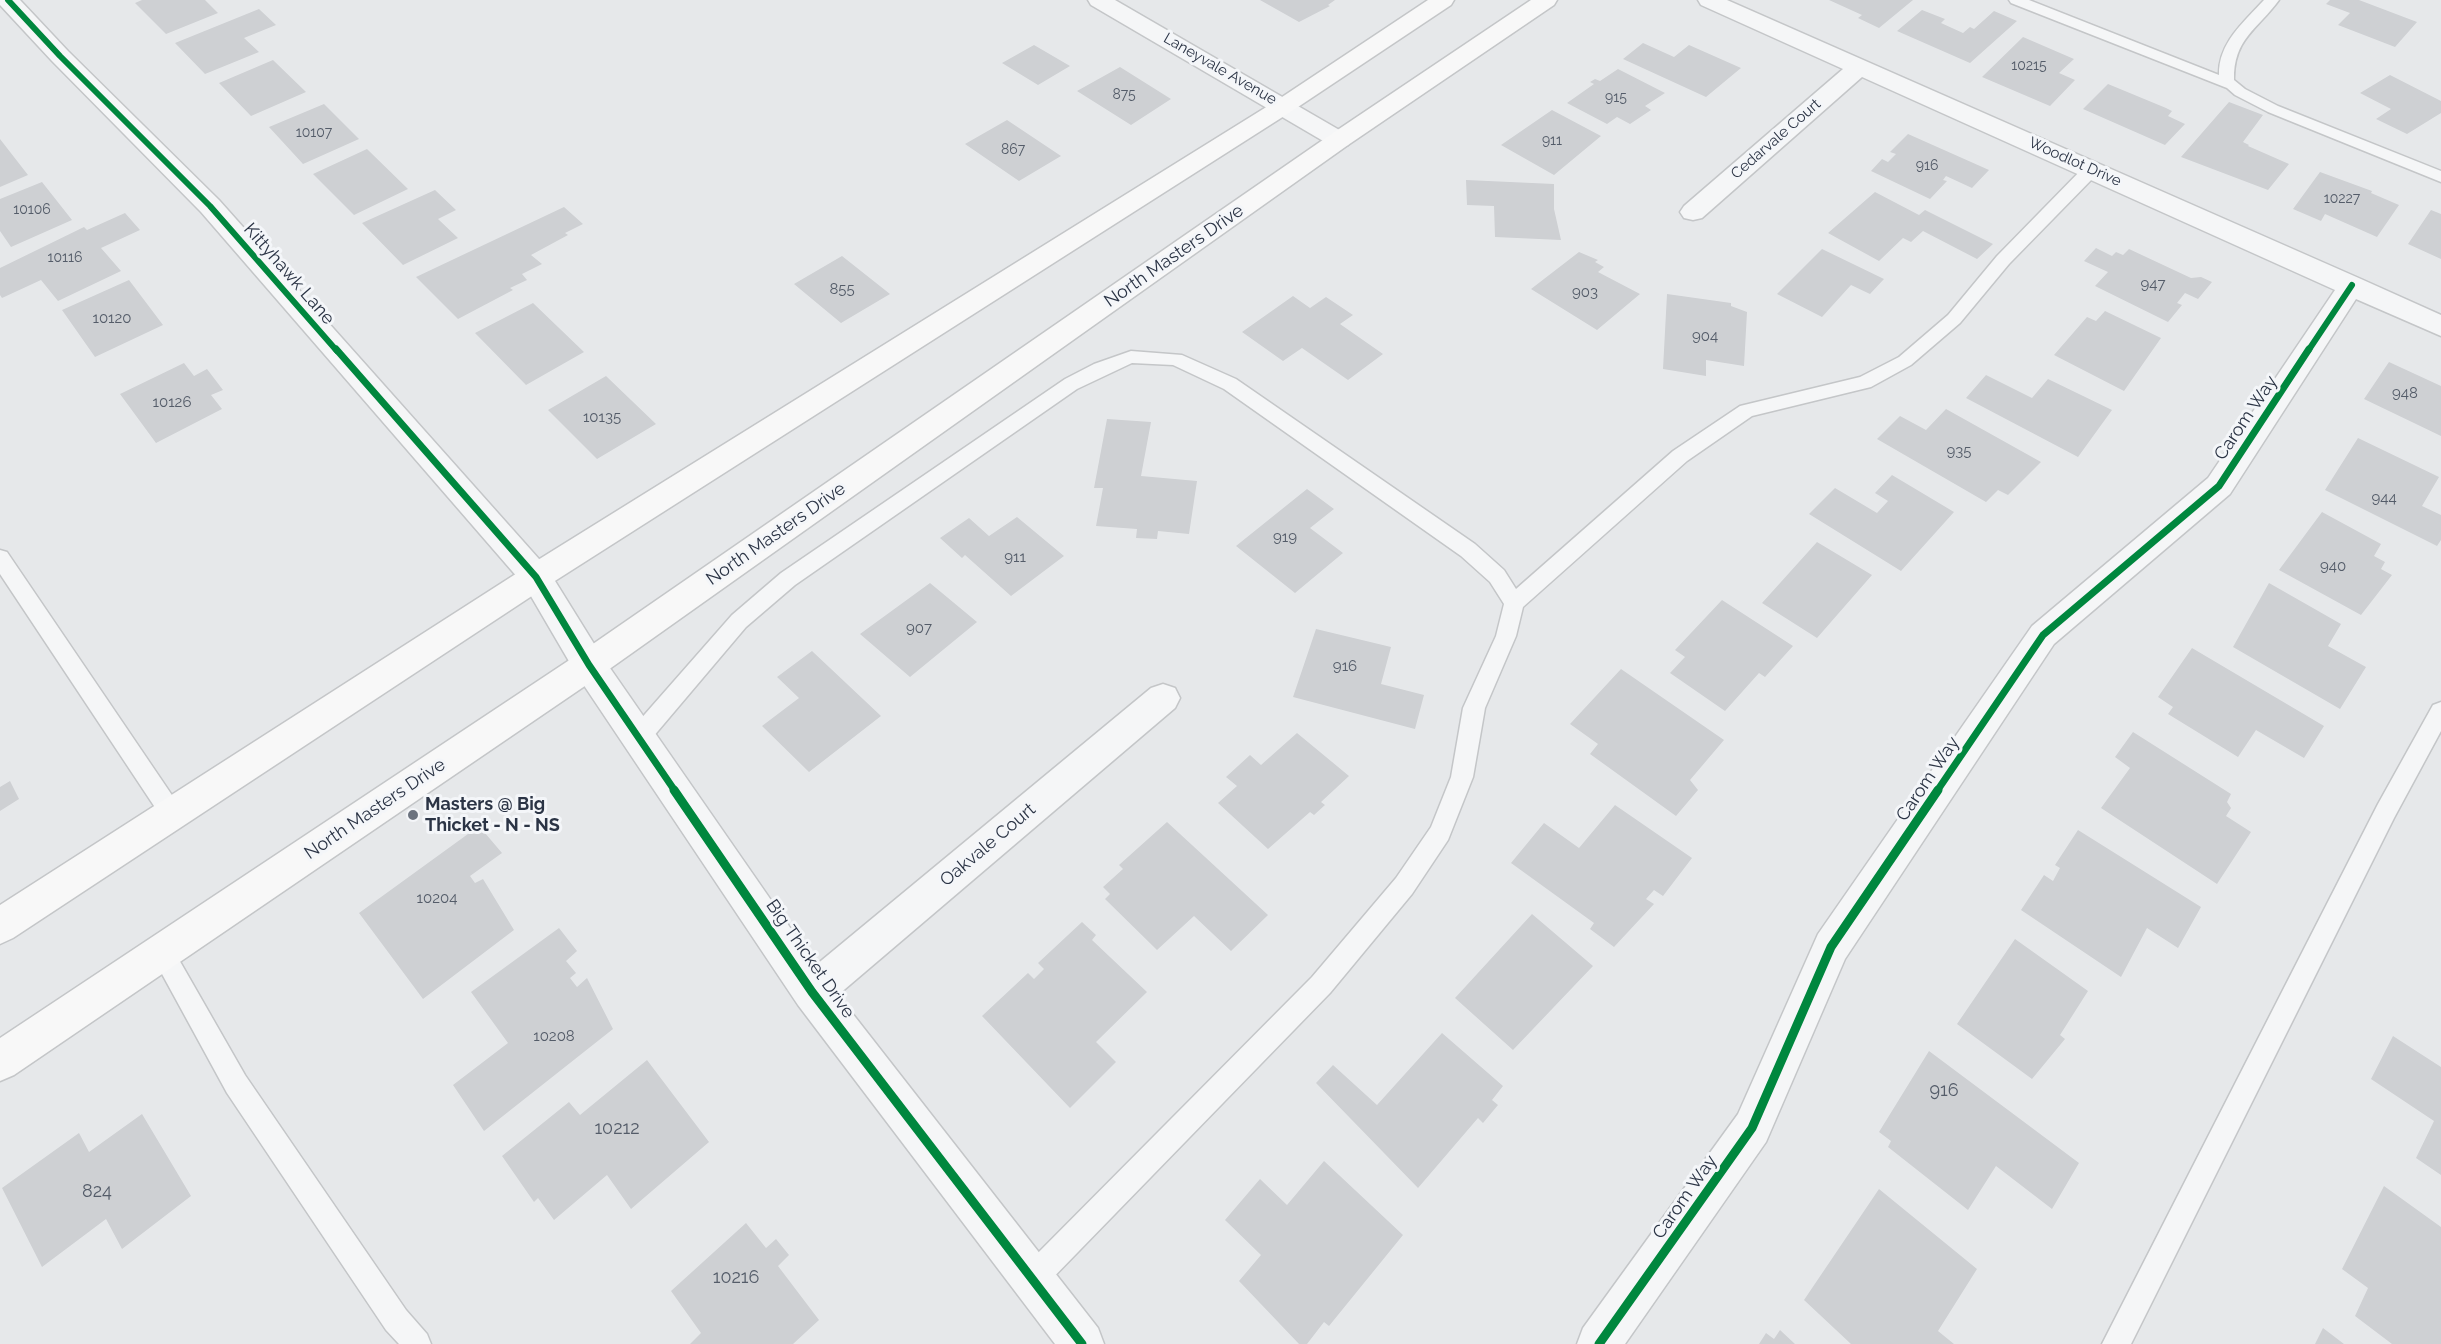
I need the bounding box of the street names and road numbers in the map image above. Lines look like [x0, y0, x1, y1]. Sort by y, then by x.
street label: Laneyvale Avenue [1160, 29, 1280, 109]
street label: Cedarvale Court [1727, 95, 1825, 183]
street label: Woodlot Drive [2026, 134, 2124, 190]
street label: North Masters Drive [1100, 200, 1248, 312]
street label: Kittyhawk Lane [239, 219, 339, 329]
street label: Carom Way [2210, 372, 2282, 464]
street label: North Masters Drive [702, 478, 850, 590]
street label: Carom Way [1892, 733, 1964, 825]
street label: North Masters Drive [301, 754, 449, 864]
street label: Oakvale Court [936, 799, 1040, 891]
street label: Big Thicket Drive [761, 895, 859, 1023]
street label: Carom Way [1648, 1151, 1722, 1243]

